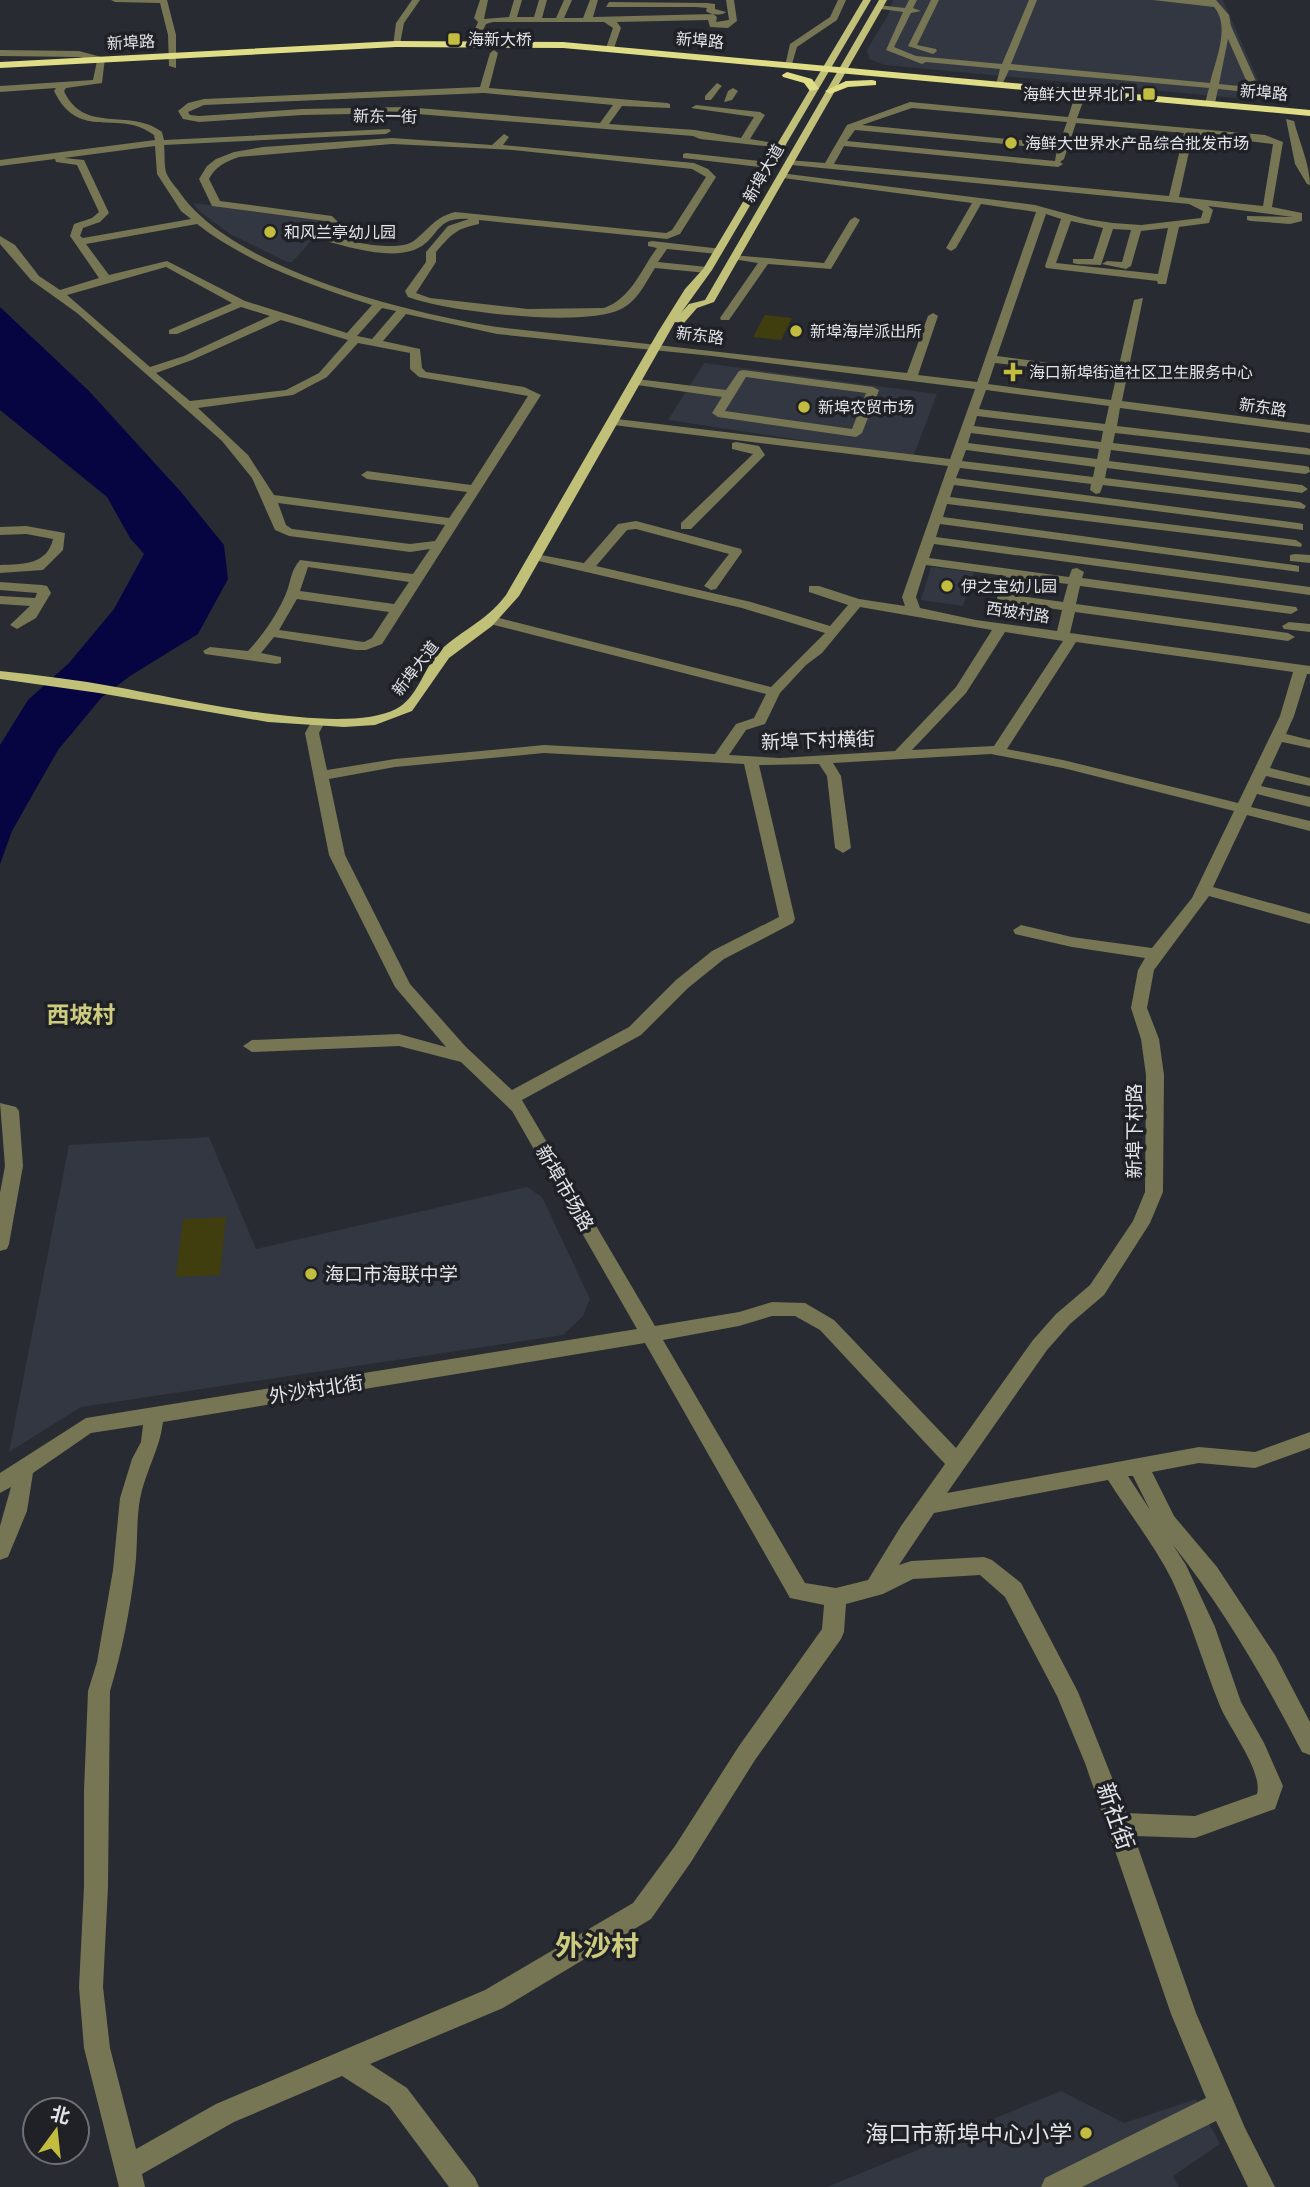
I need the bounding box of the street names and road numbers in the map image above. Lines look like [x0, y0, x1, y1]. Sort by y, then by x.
street label: 新埠路 [675, 29, 725, 51]
street label: 新埠路 [107, 32, 155, 52]
street label: 新埠路 [1239, 81, 1289, 103]
street label: 新东一街 [353, 106, 417, 126]
street label: 新埠大道 [739, 141, 787, 205]
street label: 新东路 [675, 323, 725, 347]
street label: 新东路 [1238, 395, 1288, 419]
street label: 西坡村路 [985, 599, 1051, 625]
street label: 新埠大道 [388, 637, 442, 699]
street label: 新埠下村横街 [761, 727, 875, 753]
street label: 新埠下村路 [1123, 1083, 1145, 1179]
street label: 新埠市场路 [532, 1141, 598, 1235]
street label: 外沙村北街 [267, 1371, 365, 1407]
street label: 新社街 [1093, 1779, 1139, 1853]

